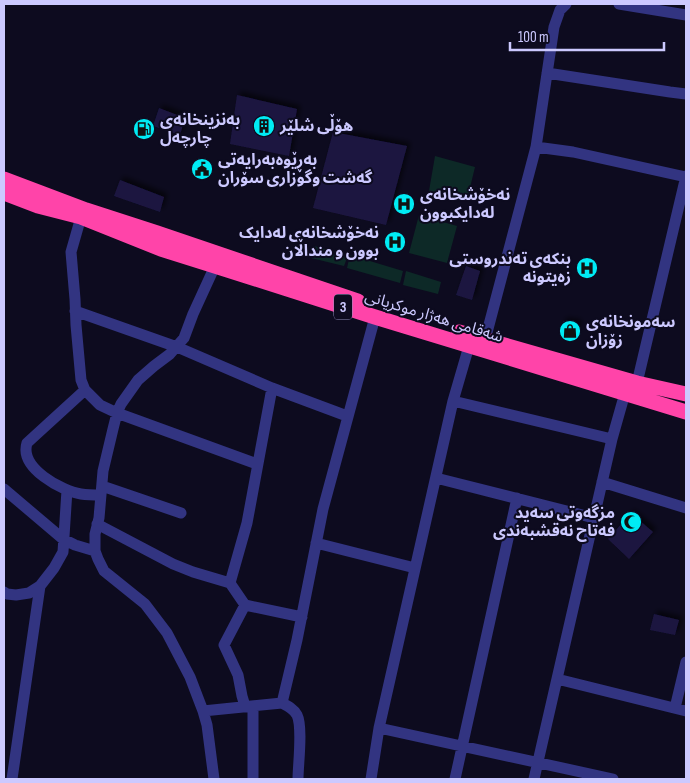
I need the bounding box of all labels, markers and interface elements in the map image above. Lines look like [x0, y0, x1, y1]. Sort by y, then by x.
scale bar [510, 20, 664, 52]
text: 100 m [518, 28, 549, 47]
place label: بەنزینخانەی چارچەل [160, 111, 240, 148]
place label: هۆڵی شلێر [279, 113, 353, 136]
building icon: هۆڵی شلێر [252, 114, 276, 138]
fuel station icon: بەنزینخانەی چارچەل [132, 117, 156, 141]
place label: بەڕێوەبەرایەتی گەشت وگوزاری سۆران [218, 151, 373, 188]
public building icon: بەڕێوەبەرایەتی گەشت وگوزاری سۆران [190, 157, 214, 181]
place label: نەخۆشخانەی لەدایکبوون [420, 186, 510, 223]
hospital icon: نەخۆشخانەی لەدایکبوون [392, 192, 416, 216]
place label: نەخۆشخانەی لەدایک بوون و منداڵان [239, 224, 379, 261]
hospital icon: نەخۆشخانەی لەدایک بوون و منداڵان [383, 230, 407, 254]
place label: بنکەی تەندروستی زەیتونە [449, 250, 571, 287]
hospital icon: بنکەی تەندروستی زەیتونە [575, 256, 599, 280]
street label: شەقامی ھەژار موکریانی [363, 287, 505, 347]
road number: 3 [334, 294, 352, 320]
place label: سەمونخانەی زۆزان [586, 313, 676, 350]
shop icon: سەمونخانەی زۆزان [558, 319, 582, 343]
place label: مزگەوتی سەید فەتاح نەقشبەندی [493, 504, 615, 542]
mosque icon: مزگەوتی سەید فەتاح نەقشبەندی [619, 510, 643, 534]

